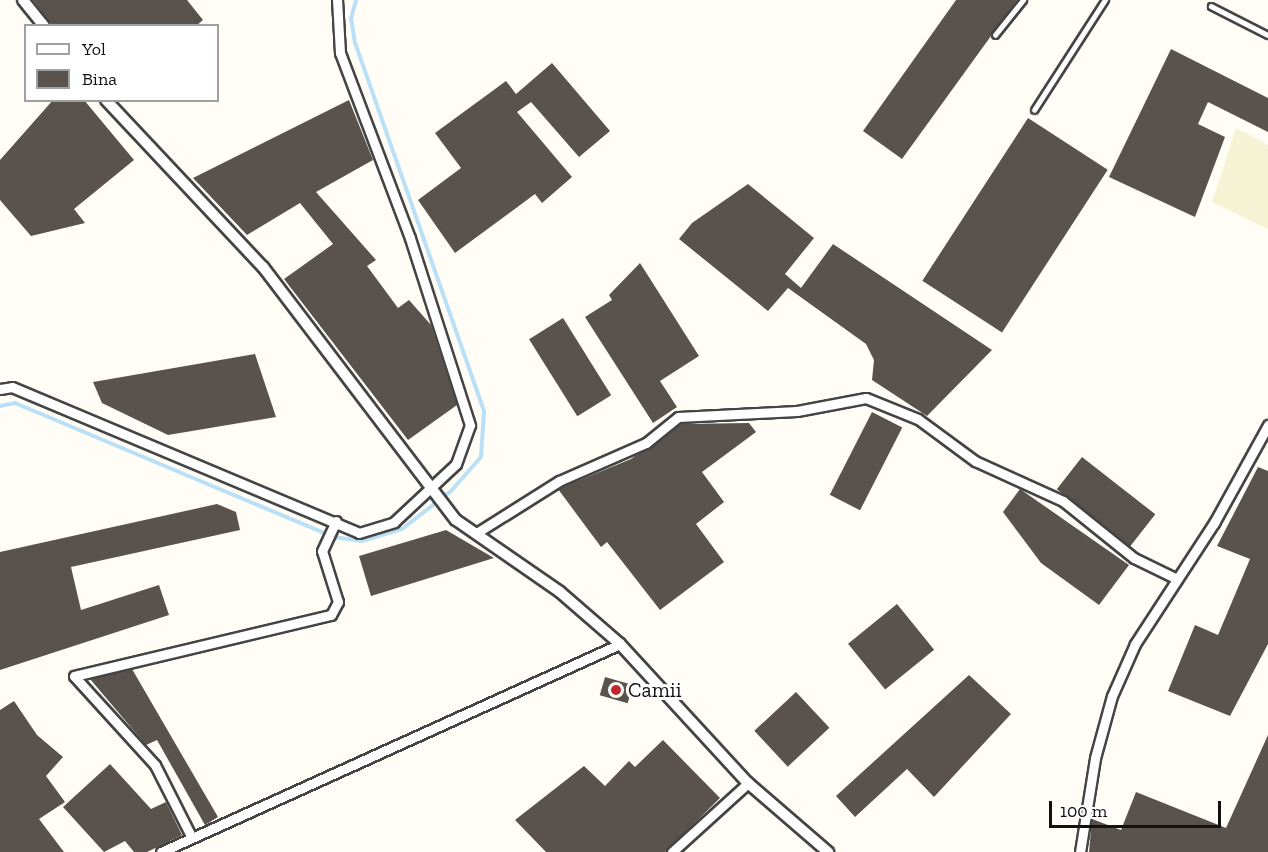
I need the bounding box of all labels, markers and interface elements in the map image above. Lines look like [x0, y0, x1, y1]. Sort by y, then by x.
legend [24, 24, 219, 102]
text: Yol [82, 38, 106, 60]
text: Bina [82, 68, 117, 90]
place label: Camii [628, 677, 682, 703]
marker: Camii [609, 683, 623, 697]
scale bar [1052, 789, 1224, 827]
text: 100 m [1060, 800, 1107, 822]

